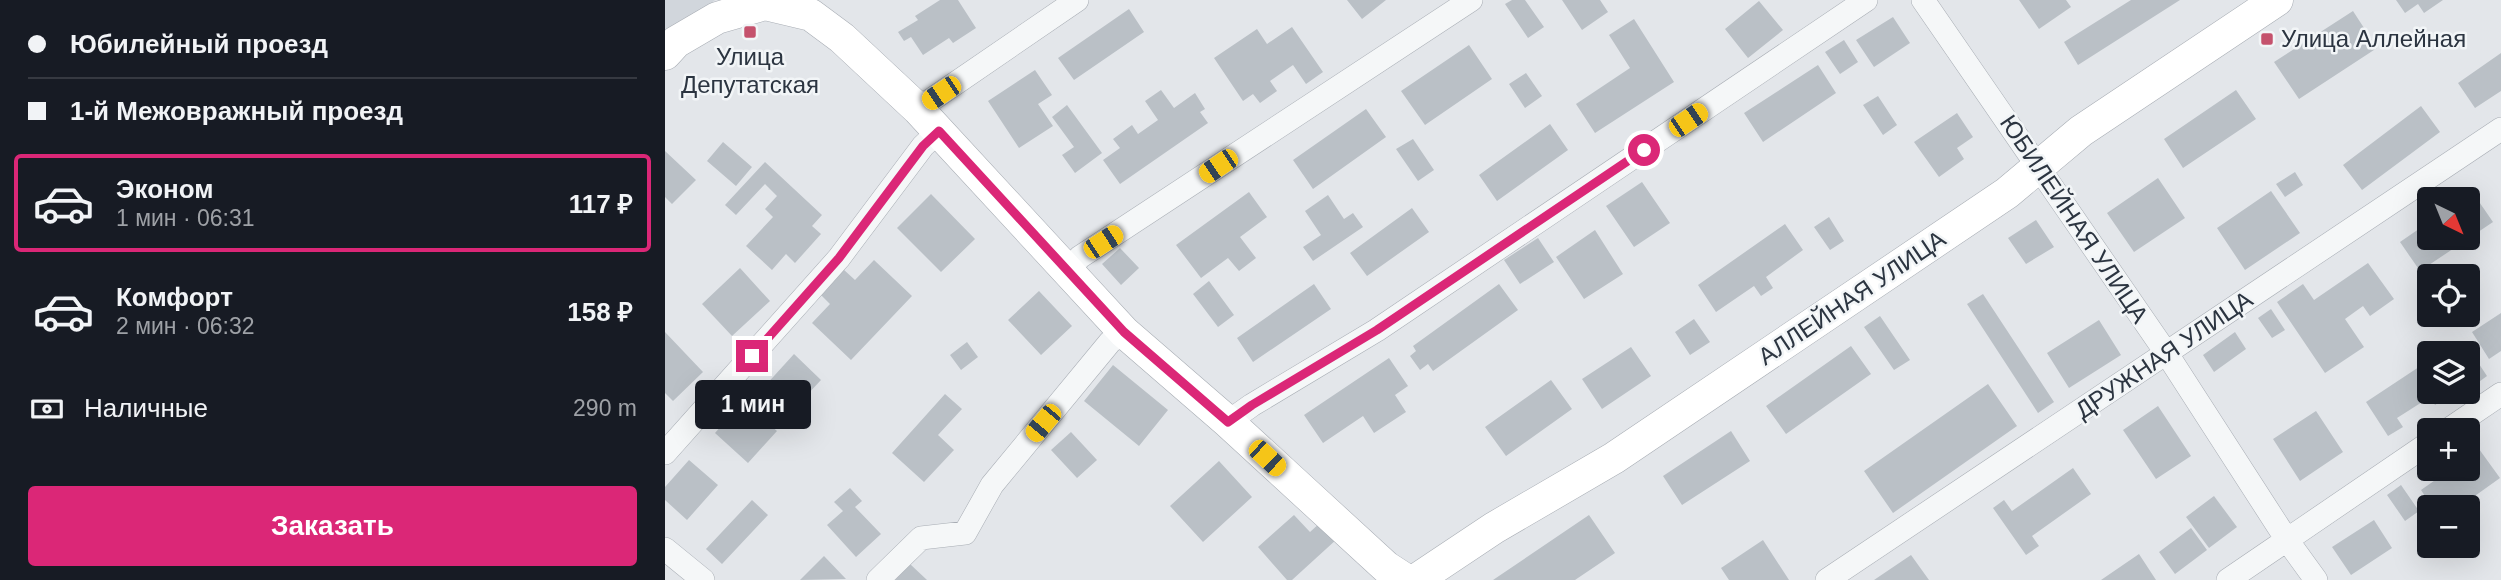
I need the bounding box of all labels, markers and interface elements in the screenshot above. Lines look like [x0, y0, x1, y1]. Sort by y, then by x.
marker: Улица Депутатская [742, 24, 758, 40]
place label: Улица Аллейная [2281, 25, 2466, 52]
text: Юбилейный проезд [70, 29, 328, 59]
marker: Улица Аллейная [2259, 31, 2275, 47]
place label: Улица Депутатская [681, 43, 819, 98]
car [918, 73, 965, 113]
text: 1-й Межовражный проезд [70, 96, 403, 126]
car [1665, 100, 1712, 140]
street label: ЮБИЛЕЙНАЯ УЛИЦА [1995, 110, 2154, 328]
route start [1628, 134, 1660, 166]
car [1195, 146, 1242, 186]
icon: car [32, 172, 95, 235]
text: Эконом [116, 174, 214, 204]
north arrow [2417, 187, 2480, 250]
map controls [2417, 187, 2480, 558]
text: 117 ₽ [569, 189, 633, 219]
text: 1 мин · 06:31 [116, 205, 255, 231]
car [1080, 222, 1127, 262]
street label: АЛЛЕЙНАЯ УЛИЦА [1753, 225, 1950, 370]
button: locate [2417, 264, 2480, 327]
icon: car [32, 280, 95, 343]
text: Комфорт [116, 282, 233, 312]
street label: ДРУЖНАЯ УЛИЦА [2070, 285, 2257, 424]
text: 158 ₽ [567, 297, 633, 327]
text: 2 мин · 06:32 [116, 313, 255, 339]
route end [736, 340, 768, 372]
button: layers [2417, 341, 2480, 404]
callout: 1 мин [694, 380, 810, 430]
icon: cash [28, 390, 66, 428]
text: 1 мин [721, 391, 785, 417]
text: Наличные [84, 393, 208, 423]
text: 290 m [573, 395, 637, 421]
car [1022, 400, 1065, 446]
button: + [2417, 418, 2480, 481]
car [1245, 436, 1290, 480]
button: Заказать [28, 486, 637, 566]
button: − [2417, 495, 2480, 558]

